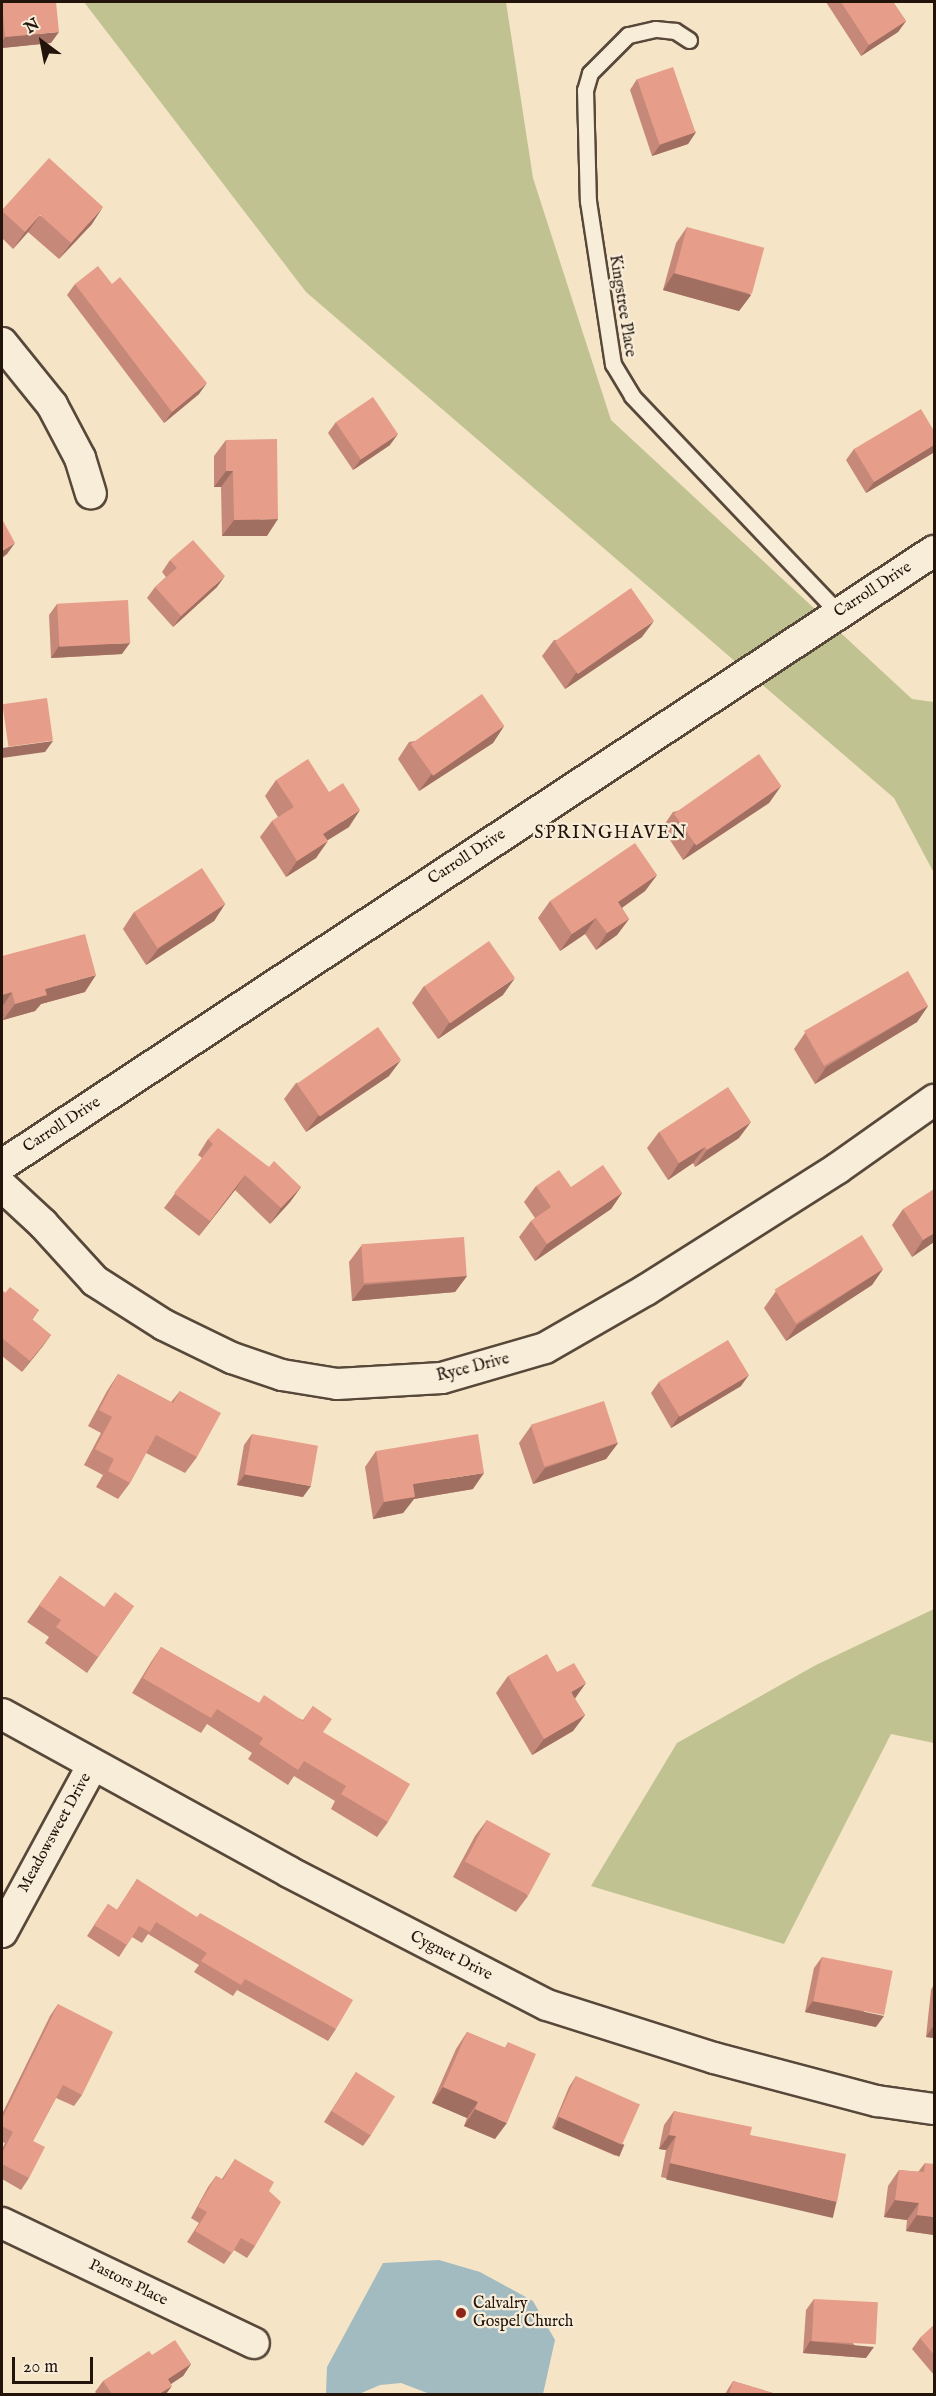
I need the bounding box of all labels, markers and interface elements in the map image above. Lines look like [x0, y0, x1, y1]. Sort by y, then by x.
north arrow [12, 12, 72, 72]
text: N [21, 15, 44, 39]
street label: Kingstree Place [604, 254, 640, 358]
street label: Carroll Drive [831, 558, 915, 622]
district label: SPRINGHAVEN [534, 823, 688, 845]
street label: Carroll Drive [425, 825, 509, 889]
street label: Carroll Drive [20, 1093, 104, 1157]
street label: Ryce Drive [435, 1350, 511, 1386]
street label: Meadowsweet Drive [14, 1770, 96, 1896]
street label: Cygnet Drive [407, 1927, 495, 1985]
street label: Pastors Place [85, 2256, 171, 2310]
place label: Calvalry Gospel Church [473, 2294, 573, 2332]
marker: Calvalry Gospel Church [454, 2306, 468, 2320]
scale bar [15, 2345, 96, 2383]
text: 20 m [23, 2356, 58, 2379]

